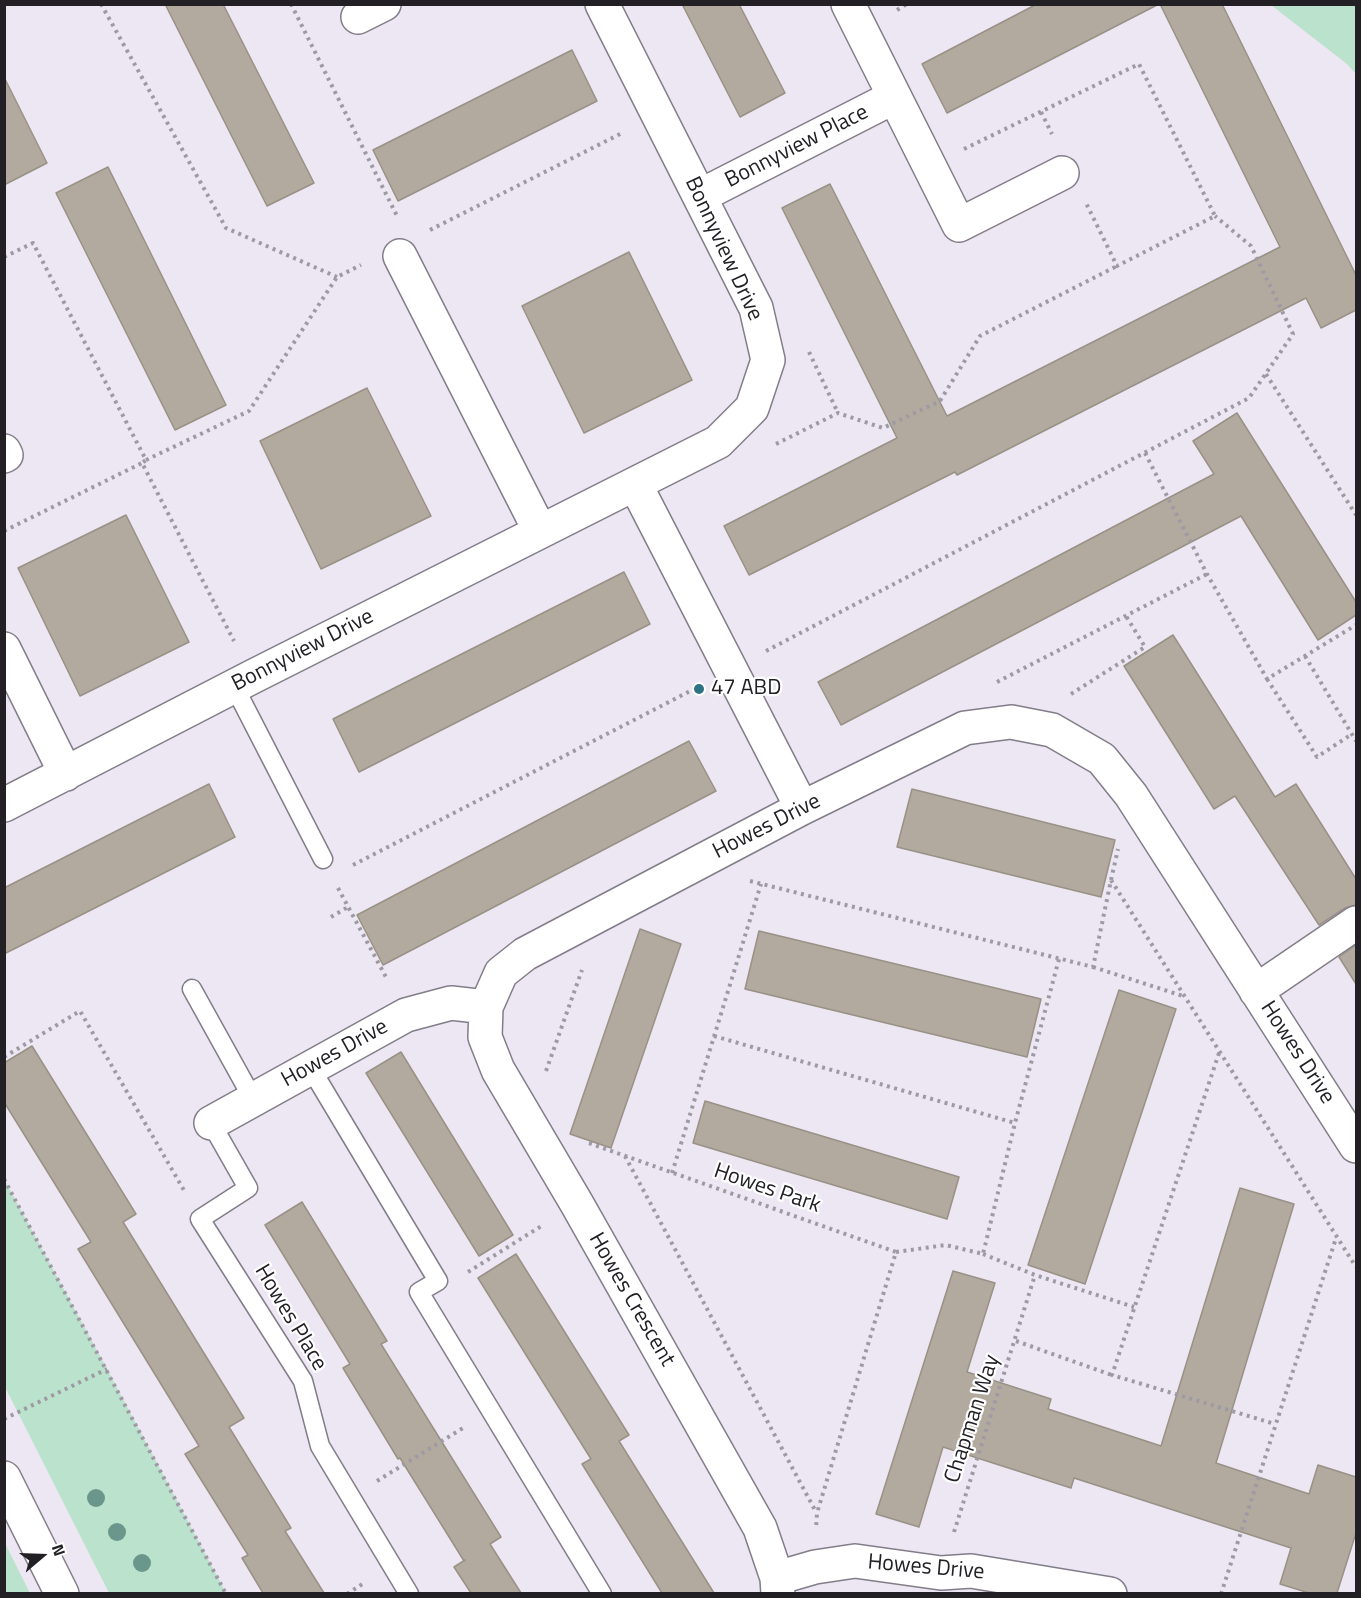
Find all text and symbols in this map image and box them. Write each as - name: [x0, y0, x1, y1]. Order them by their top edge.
- street label: Bonnyview Place: [721, 100, 873, 194]
- street label: Bonnyview Drive: [678, 173, 768, 325]
- street label: Bonnyview Drive: [228, 604, 378, 698]
- place label: 47 ABD: [711, 676, 781, 702]
- marker: 47 ABD: [692, 682, 706, 696]
- street label: Howes Drive: [709, 789, 825, 865]
- street label: Howes Drive: [1254, 997, 1340, 1109]
- street label: Howes Drive: [277, 1014, 393, 1094]
- street label: Howes Park: [710, 1158, 824, 1220]
- street label: Howes Crescent: [582, 1229, 680, 1371]
- street label: Howes Place: [248, 1260, 332, 1376]
- street label: Chapman Way: [940, 1352, 1006, 1486]
- north arrow: [12, 1526, 72, 1586]
- text: N: [46, 1541, 72, 1559]
- street label: Howes Drive: [866, 1550, 986, 1586]

